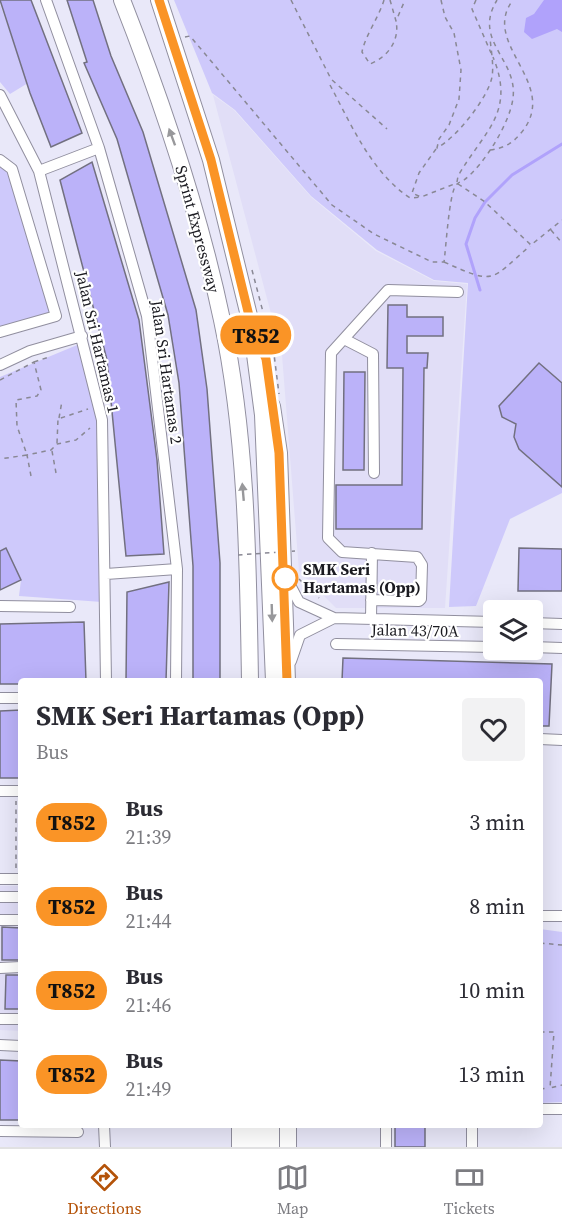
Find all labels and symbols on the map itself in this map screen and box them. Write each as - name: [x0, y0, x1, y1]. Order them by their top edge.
- one-way arrow: [167, 128, 177, 146]
- street label: Sprint Expressway: [170, 163, 226, 296]
- street label: Jalan Sri Hartamas 1: [71, 268, 125, 415]
- street label: Jalan Sri Hartamas 2: [146, 298, 188, 445]
- line badge: T852: [214, 316, 298, 354]
- one-way arrow: [238, 482, 248, 501]
- place label: SMK Seri Hartamas (Opp): [303, 558, 421, 598]
- marker: SMK Seri Hartamas (Opp): [272, 565, 298, 591]
- one-way arrow: [267, 603, 277, 622]
- street label: Jalan 43/70A: [370, 618, 459, 642]

